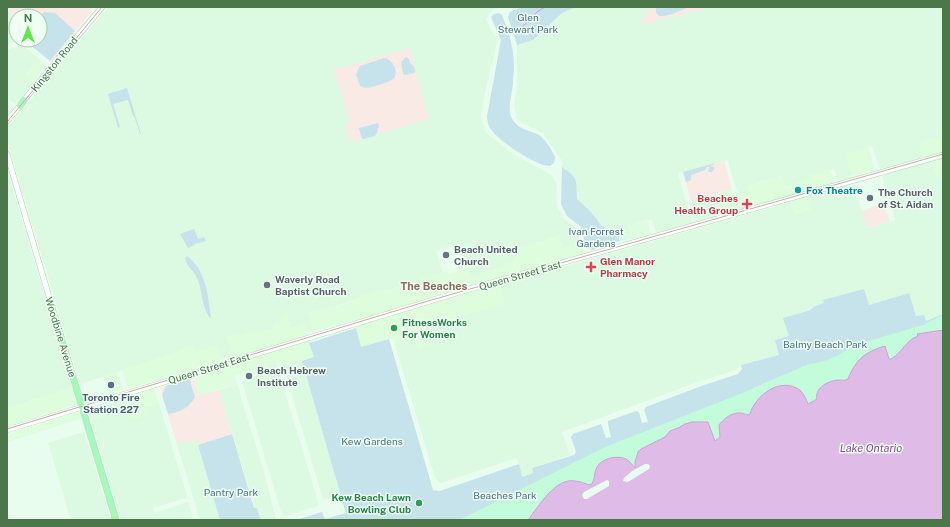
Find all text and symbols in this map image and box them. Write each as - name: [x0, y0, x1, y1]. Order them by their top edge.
- north arrow: [8, 8, 48, 48]
- park label: Glen Stewart Park: [498, 11, 559, 35]
- text: N: [24, 12, 32, 24]
- street label: Kingston Road: [28, 34, 80, 94]
- place label: Fox Theatre: [806, 184, 863, 196]
- marker: Fox Theatre: [793, 185, 803, 195]
- place label: The Church of St. Aidan: [878, 186, 933, 210]
- place label: Beaches Health Group: [674, 192, 738, 216]
- marker: The Church of St. Aidan: [865, 193, 875, 203]
- marker: Beaches Health Group: [741, 198, 753, 210]
- park label: Ivan Forrest Gardens: [568, 225, 624, 249]
- place label: Beach United Church: [454, 243, 518, 267]
- marker: Beach United Church: [441, 250, 451, 260]
- place label: Glen Manor Pharmacy: [600, 255, 655, 279]
- street label: Queen Street East: [478, 258, 563, 292]
- marker: Glen Manor Pharmacy: [585, 261, 597, 273]
- place label: Waverly Road Baptist Church: [275, 273, 347, 297]
- marker: Waverly Road Baptist Church: [262, 280, 272, 290]
- district label: The Beaches: [401, 280, 468, 292]
- street label: Woodbine Avenue: [43, 296, 79, 379]
- place label: FitnessWorks For Women: [402, 316, 467, 340]
- marker: FitnessWorks For Women: [389, 323, 399, 333]
- park label: Balmy Beach Park: [783, 338, 867, 350]
- street label: Queen Street East: [167, 350, 251, 386]
- place label: Beach Hebrew Institute: [257, 364, 326, 388]
- marker: Beach Hebrew Institute: [244, 371, 254, 381]
- marker: Toronto Fire Station 227: [106, 380, 116, 390]
- place label: Toronto Fire Station 227: [82, 391, 140, 415]
- park label: Kew Gardens: [341, 435, 403, 447]
- water label: Lake Ontario: [840, 442, 902, 454]
- park label: Pantry Park: [204, 486, 259, 498]
- park label: Beaches Park: [473, 489, 537, 501]
- place label: Kew Beach Lawn Bowling Club: [332, 491, 411, 515]
- marker: Kew Beach Lawn Bowling Club: [414, 498, 424, 508]

